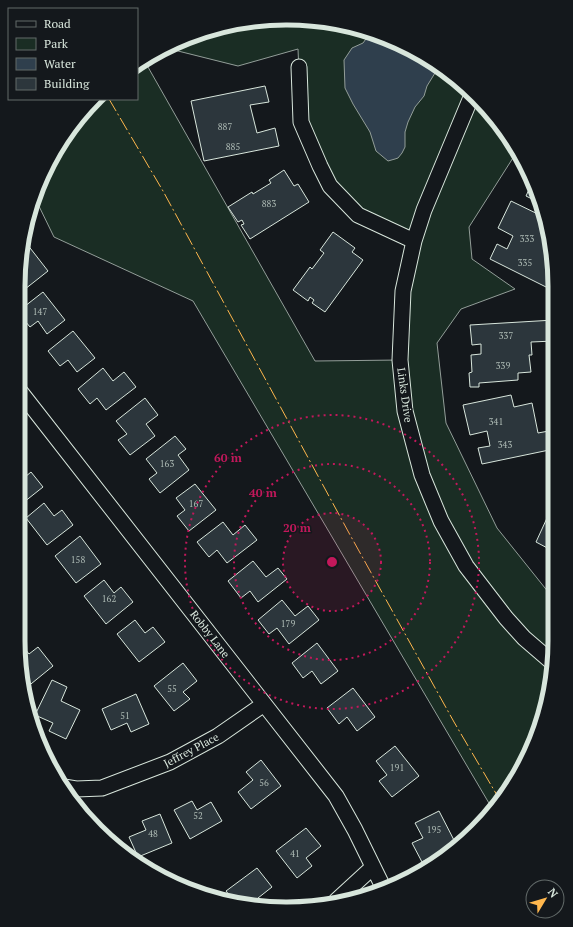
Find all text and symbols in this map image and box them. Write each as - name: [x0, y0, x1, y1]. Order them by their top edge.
- legend: [8, 8, 138, 100]
- text: Road: [44, 16, 71, 31]
- text: Park: [44, 36, 69, 51]
- text: Water: [44, 56, 76, 71]
- text: Building: [44, 76, 90, 91]
- house number: 887: [218, 121, 232, 133]
- house number: 885: [226, 141, 240, 153]
- house number: 883: [262, 198, 276, 210]
- house number: 333: [520, 233, 534, 245]
- house number: 335: [518, 257, 532, 269]
- house number: 147: [33, 306, 47, 318]
- house number: 337: [499, 330, 513, 342]
- house number: 339: [496, 360, 510, 372]
- street label: Links Drive: [394, 367, 416, 424]
- house number: 341: [489, 416, 503, 428]
- house number: 343: [498, 439, 512, 451]
- text: 60 m: [214, 450, 242, 465]
- house number: 163: [160, 458, 174, 470]
- text: 40 m: [249, 485, 277, 500]
- house number: 167: [189, 498, 203, 510]
- text: 20 m: [283, 520, 311, 535]
- house number: 158: [71, 554, 85, 566]
- centre of rings: [325, 555, 339, 569]
- house number: 162: [102, 593, 116, 605]
- street label: Robby Lane: [187, 607, 233, 661]
- house number: 179: [281, 618, 295, 630]
- house number: 55: [167, 683, 177, 695]
- house number: 51: [120, 710, 130, 722]
- street label: Jeffrey Place: [161, 729, 221, 770]
- house number: 191: [390, 762, 404, 774]
- house number: 56: [259, 777, 269, 789]
- house number: 52: [193, 810, 203, 822]
- house number: 195: [427, 824, 441, 836]
- house number: 48: [148, 828, 158, 840]
- house number: 41: [290, 848, 300, 860]
- north arrow: [525, 879, 565, 919]
- text: N: [545, 885, 561, 901]

